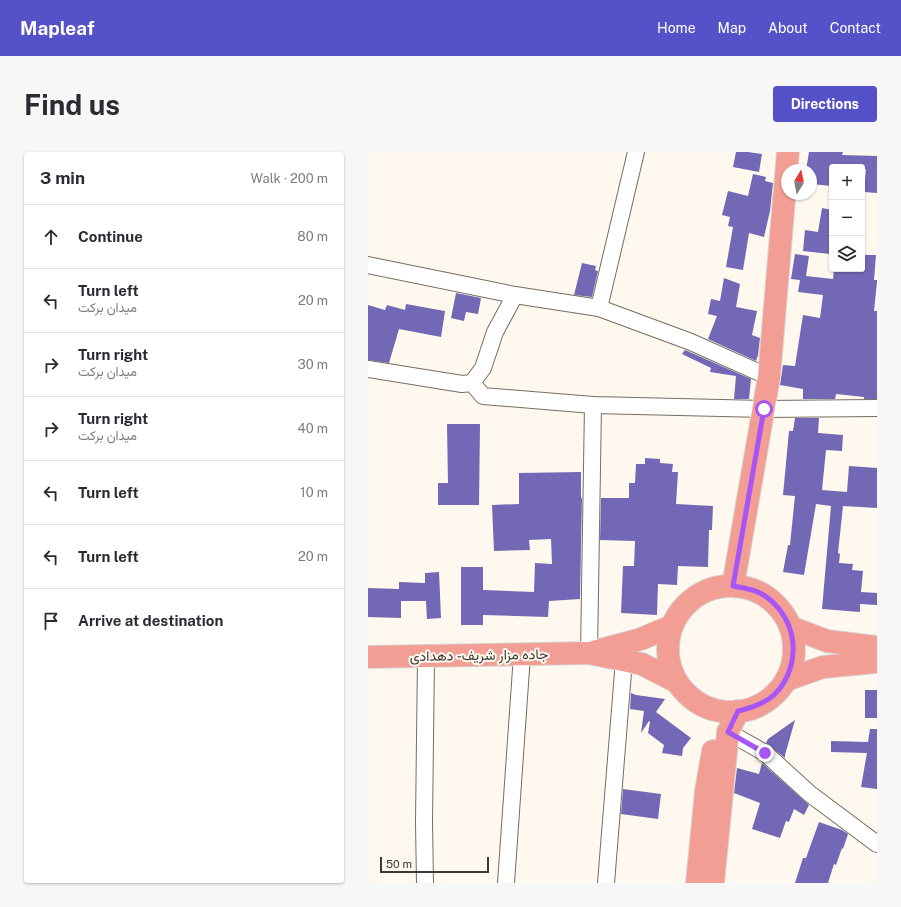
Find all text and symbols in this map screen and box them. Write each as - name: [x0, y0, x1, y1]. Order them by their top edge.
- text: Mapleaf: [20, 17, 94, 39]
- text: Home: [657, 20, 696, 36]
- text: Map: [718, 20, 746, 36]
- text: About: [768, 20, 808, 36]
- text: Contact: [830, 20, 881, 36]
- button: Directions: [773, 86, 877, 122]
- text: Find us: [24, 88, 120, 121]
- north arrow: [781, 164, 817, 200]
- map controls: [829, 164, 865, 272]
- button: +: [829, 164, 865, 200]
- text: 3 min: [40, 168, 85, 188]
- text: Walk · 200 m: [251, 171, 328, 186]
- button: −: [829, 200, 865, 236]
- icon: ahead: [40, 226, 62, 248]
- text: Continue: [78, 228, 143, 245]
- text: 80 m: [297, 229, 328, 244]
- button: layers: [829, 236, 865, 272]
- text: Turn left: [78, 282, 139, 299]
- icon: left: [40, 290, 62, 312]
- text: 20 m: [298, 293, 328, 308]
- text: میدان برکت: [78, 300, 137, 315]
- text: Turn right: [78, 346, 148, 363]
- icon: right: [40, 354, 62, 376]
- text: 30 m: [298, 357, 328, 372]
- text: میدان برکت: [78, 364, 137, 379]
- route start: [755, 400, 773, 418]
- text: Turn right: [78, 410, 148, 427]
- icon: right: [40, 418, 62, 440]
- text: 40 m: [297, 421, 328, 436]
- text: میدان برکت: [78, 428, 137, 443]
- icon: left: [40, 482, 62, 504]
- text: Turn left: [78, 484, 139, 501]
- text: 10 m: [300, 485, 328, 500]
- icon: left: [40, 546, 62, 568]
- text: Turn left: [78, 548, 139, 565]
- text: 20 m: [298, 549, 328, 564]
- icon: arrive: [40, 610, 62, 632]
- text: Arrive at destination: [78, 612, 223, 629]
- street label: جاده مزار شریف - دهدادی: [409, 646, 549, 665]
- route end: [756, 744, 774, 762]
- scale bar: [380, 855, 489, 874]
- text: 50 m: [386, 858, 412, 870]

